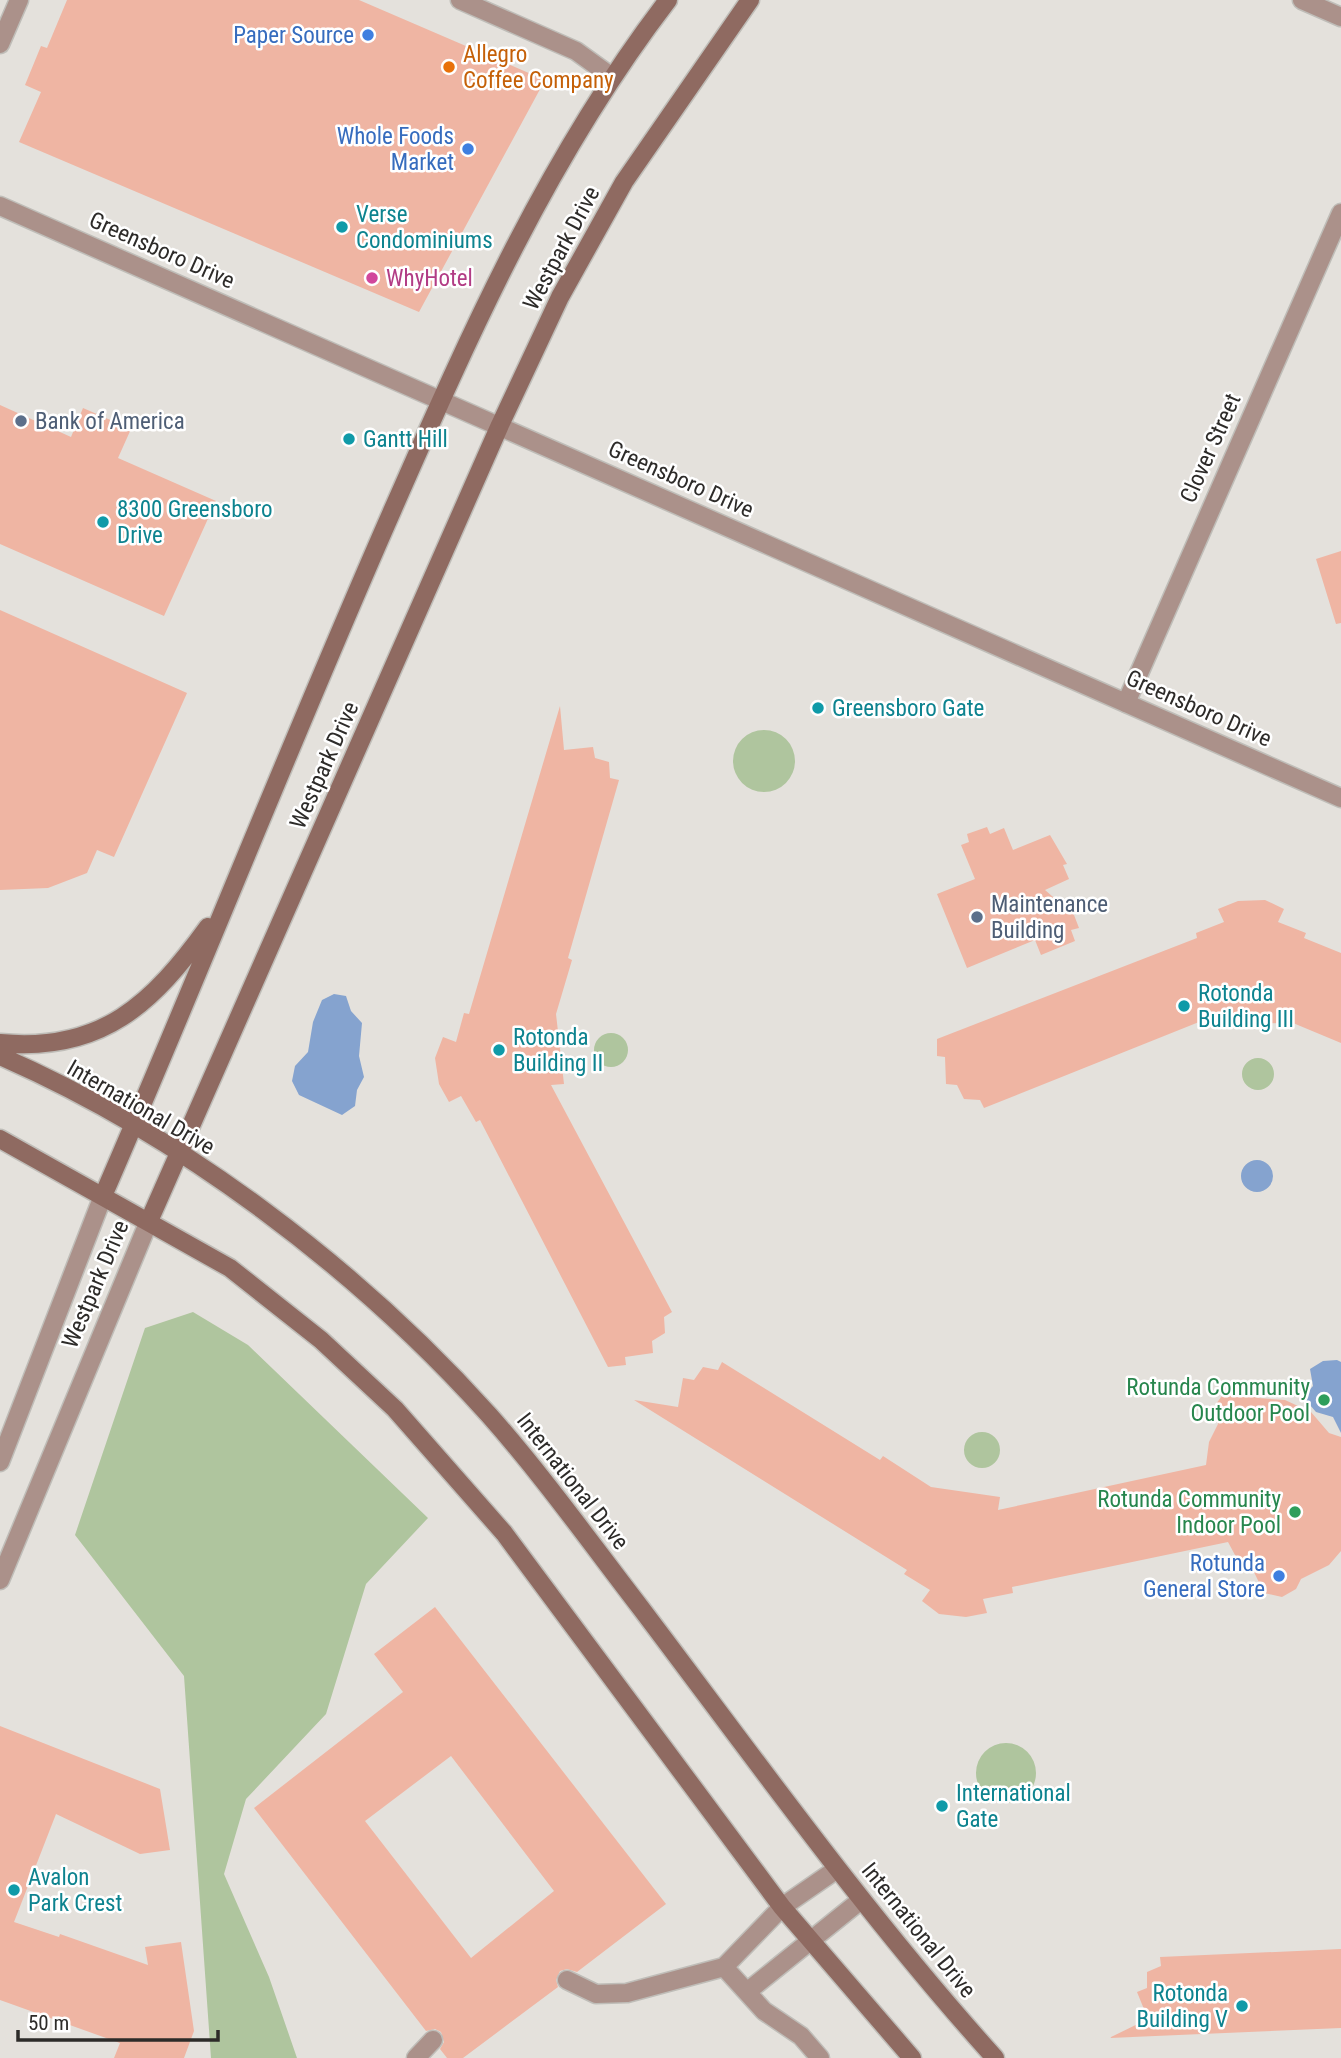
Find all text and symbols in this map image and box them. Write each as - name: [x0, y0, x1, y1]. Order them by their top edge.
- place label: Paper Source: [233, 22, 354, 49]
- marker: Paper Source: [360, 27, 376, 43]
- place label: Allegro Coffee Company: [463, 41, 614, 94]
- marker: Allegro Coffee Company: [441, 59, 457, 75]
- place label: Whole Foods Market: [337, 123, 454, 176]
- marker: Whole Foods Market: [460, 141, 476, 157]
- street label: Westpark Drive: [518, 182, 605, 315]
- place label: Verse Condominiums: [356, 201, 493, 254]
- street label: Greensboro Drive: [85, 206, 239, 295]
- marker: Verse Condominiums: [334, 219, 350, 235]
- place label: WhyHotel: [386, 265, 473, 292]
- marker: WhyHotel: [364, 270, 380, 286]
- street label: Clover Street: [1174, 390, 1246, 507]
- place label: Bank of America: [35, 408, 185, 435]
- marker: Bank of America: [13, 413, 29, 429]
- place label: Gantt Hill: [363, 426, 448, 453]
- marker: Gantt Hill: [341, 431, 357, 447]
- street label: Greensboro Drive: [604, 435, 758, 524]
- place label: 8300 Greensboro Drive: [117, 496, 273, 549]
- marker: 8300 Greensboro Drive: [95, 514, 111, 530]
- street label: Greensboro Drive: [1122, 664, 1276, 753]
- place label: Greensboro Gate: [832, 695, 984, 722]
- street label: Westpark Drive: [284, 698, 364, 833]
- marker: Greensboro Gate: [810, 700, 826, 716]
- place label: Maintenance Building: [991, 891, 1108, 944]
- marker: Maintenance Building: [969, 909, 985, 925]
- place label: Rotonda Building III: [1198, 980, 1294, 1033]
- marker: Rotonda Building III: [1176, 998, 1192, 1014]
- place label: Rotonda Building II: [513, 1024, 603, 1077]
- marker: Rotonda Building II: [491, 1042, 507, 1058]
- street label: International Drive: [62, 1054, 219, 1161]
- street label: Westpark Drive: [56, 1216, 134, 1352]
- place label: Rotunda Community Outdoor Pool: [1126, 1374, 1310, 1427]
- marker: Rotunda Community Outdoor Pool: [1316, 1392, 1332, 1408]
- street label: International Drive: [511, 1408, 634, 1555]
- place label: Rotunda Community Indoor Pool: [1097, 1486, 1281, 1539]
- marker: Rotunda Community Indoor Pool: [1287, 1504, 1303, 1520]
- place label: Rotunda General Store: [1143, 1550, 1265, 1603]
- marker: Rotunda General Store: [1271, 1568, 1287, 1584]
- place label: International Gate: [956, 1780, 1071, 1833]
- marker: International Gate: [934, 1798, 950, 1814]
- street label: International Drive: [856, 1857, 981, 2003]
- place label: Avalon Park Crest: [28, 1864, 122, 1917]
- marker: Avalon Park Crest: [6, 1882, 22, 1898]
- place label: Rotonda Building V: [1136, 1980, 1228, 2033]
- scale bar: [18, 1998, 217, 2042]
- marker: Rotonda Building V: [1234, 1998, 1250, 2014]
- text: 50 m: [28, 2011, 69, 2035]

